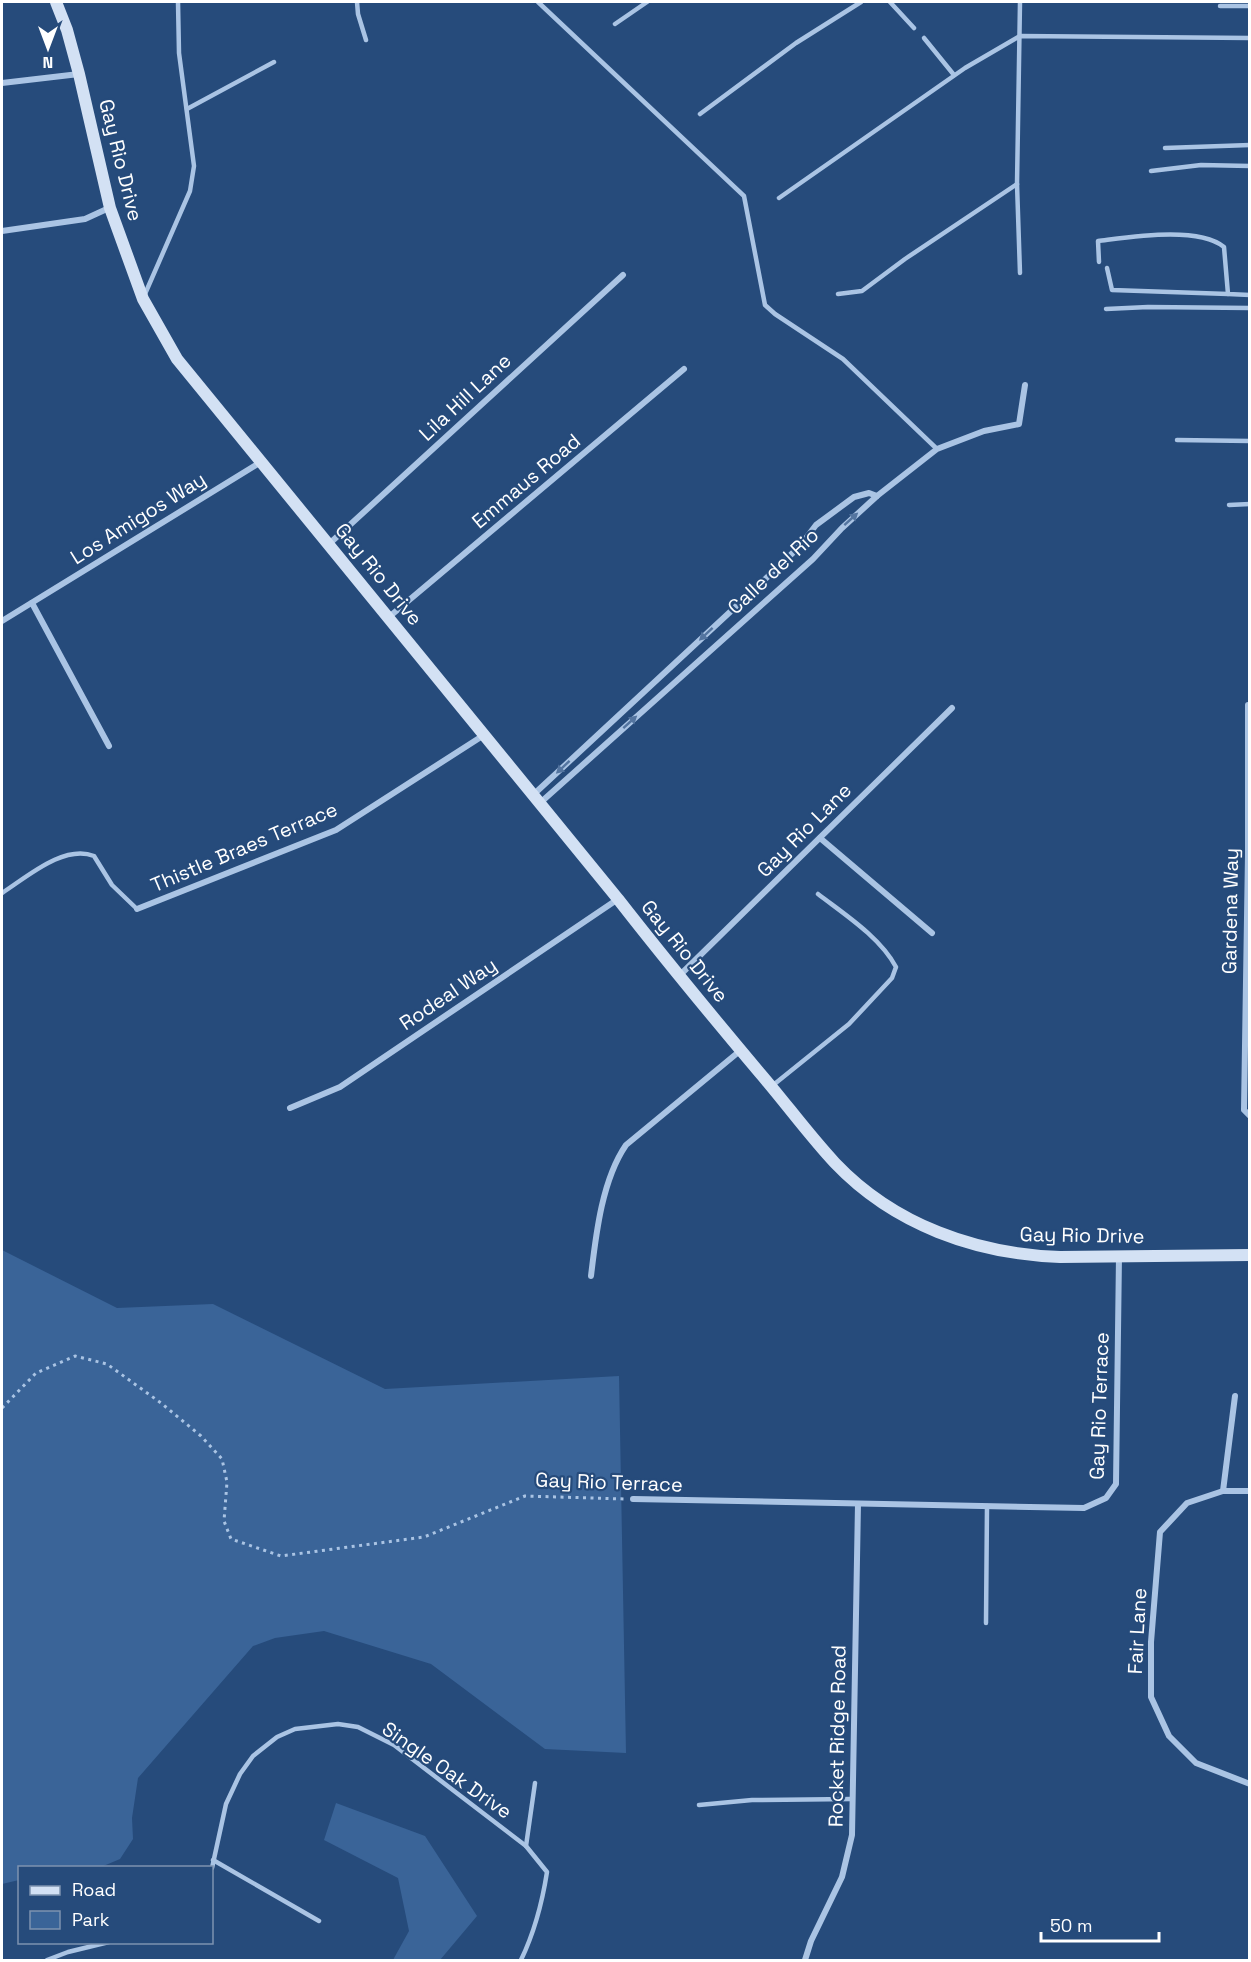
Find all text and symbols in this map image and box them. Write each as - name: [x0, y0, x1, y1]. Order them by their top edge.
- north arrow: [18, 18, 78, 78]
- text: N: [43, 52, 53, 73]
- street label: Gay Rio Drive: [93, 96, 149, 224]
- street label: Lila Hill Lane: [413, 348, 517, 446]
- street label: Emmaus Road: [466, 428, 586, 534]
- street label: Los Amigos Way: [65, 466, 211, 570]
- one-way arrow: [843, 513, 858, 526]
- street label: Gay Rio Drive: [330, 517, 428, 631]
- street label: Calle del Rio: [722, 522, 824, 620]
- one-way arrow: [699, 627, 714, 640]
- one-way arrow: [622, 716, 637, 729]
- one-way arrow: [556, 760, 571, 773]
- street label: Gay Rio Lane: [751, 777, 857, 883]
- street label: Thistle Braes Terrace: [147, 796, 341, 898]
- street label: Gardena Way: [1216, 848, 1244, 974]
- street label: Gay Rio Drive: [636, 894, 734, 1008]
- street label: Rodeal Way: [394, 952, 502, 1036]
- street label: Gay Rio Drive: [1019, 1221, 1145, 1249]
- street label: Gay Rio Terrace: [1083, 1332, 1115, 1480]
- street label: Gay Rio Terrace: [535, 1466, 683, 1498]
- street label: Fair Lane: [1122, 1587, 1152, 1675]
- street label: Rocket Ridge Road: [822, 1645, 852, 1827]
- street label: Single Oak Drive: [377, 1716, 517, 1824]
- legend: [18, 1866, 213, 1944]
- text: Road: [72, 1878, 116, 1901]
- scale bar: [1041, 1905, 1160, 1943]
- text: Park: [72, 1908, 110, 1931]
- text: 50 m: [1050, 1914, 1092, 1937]

